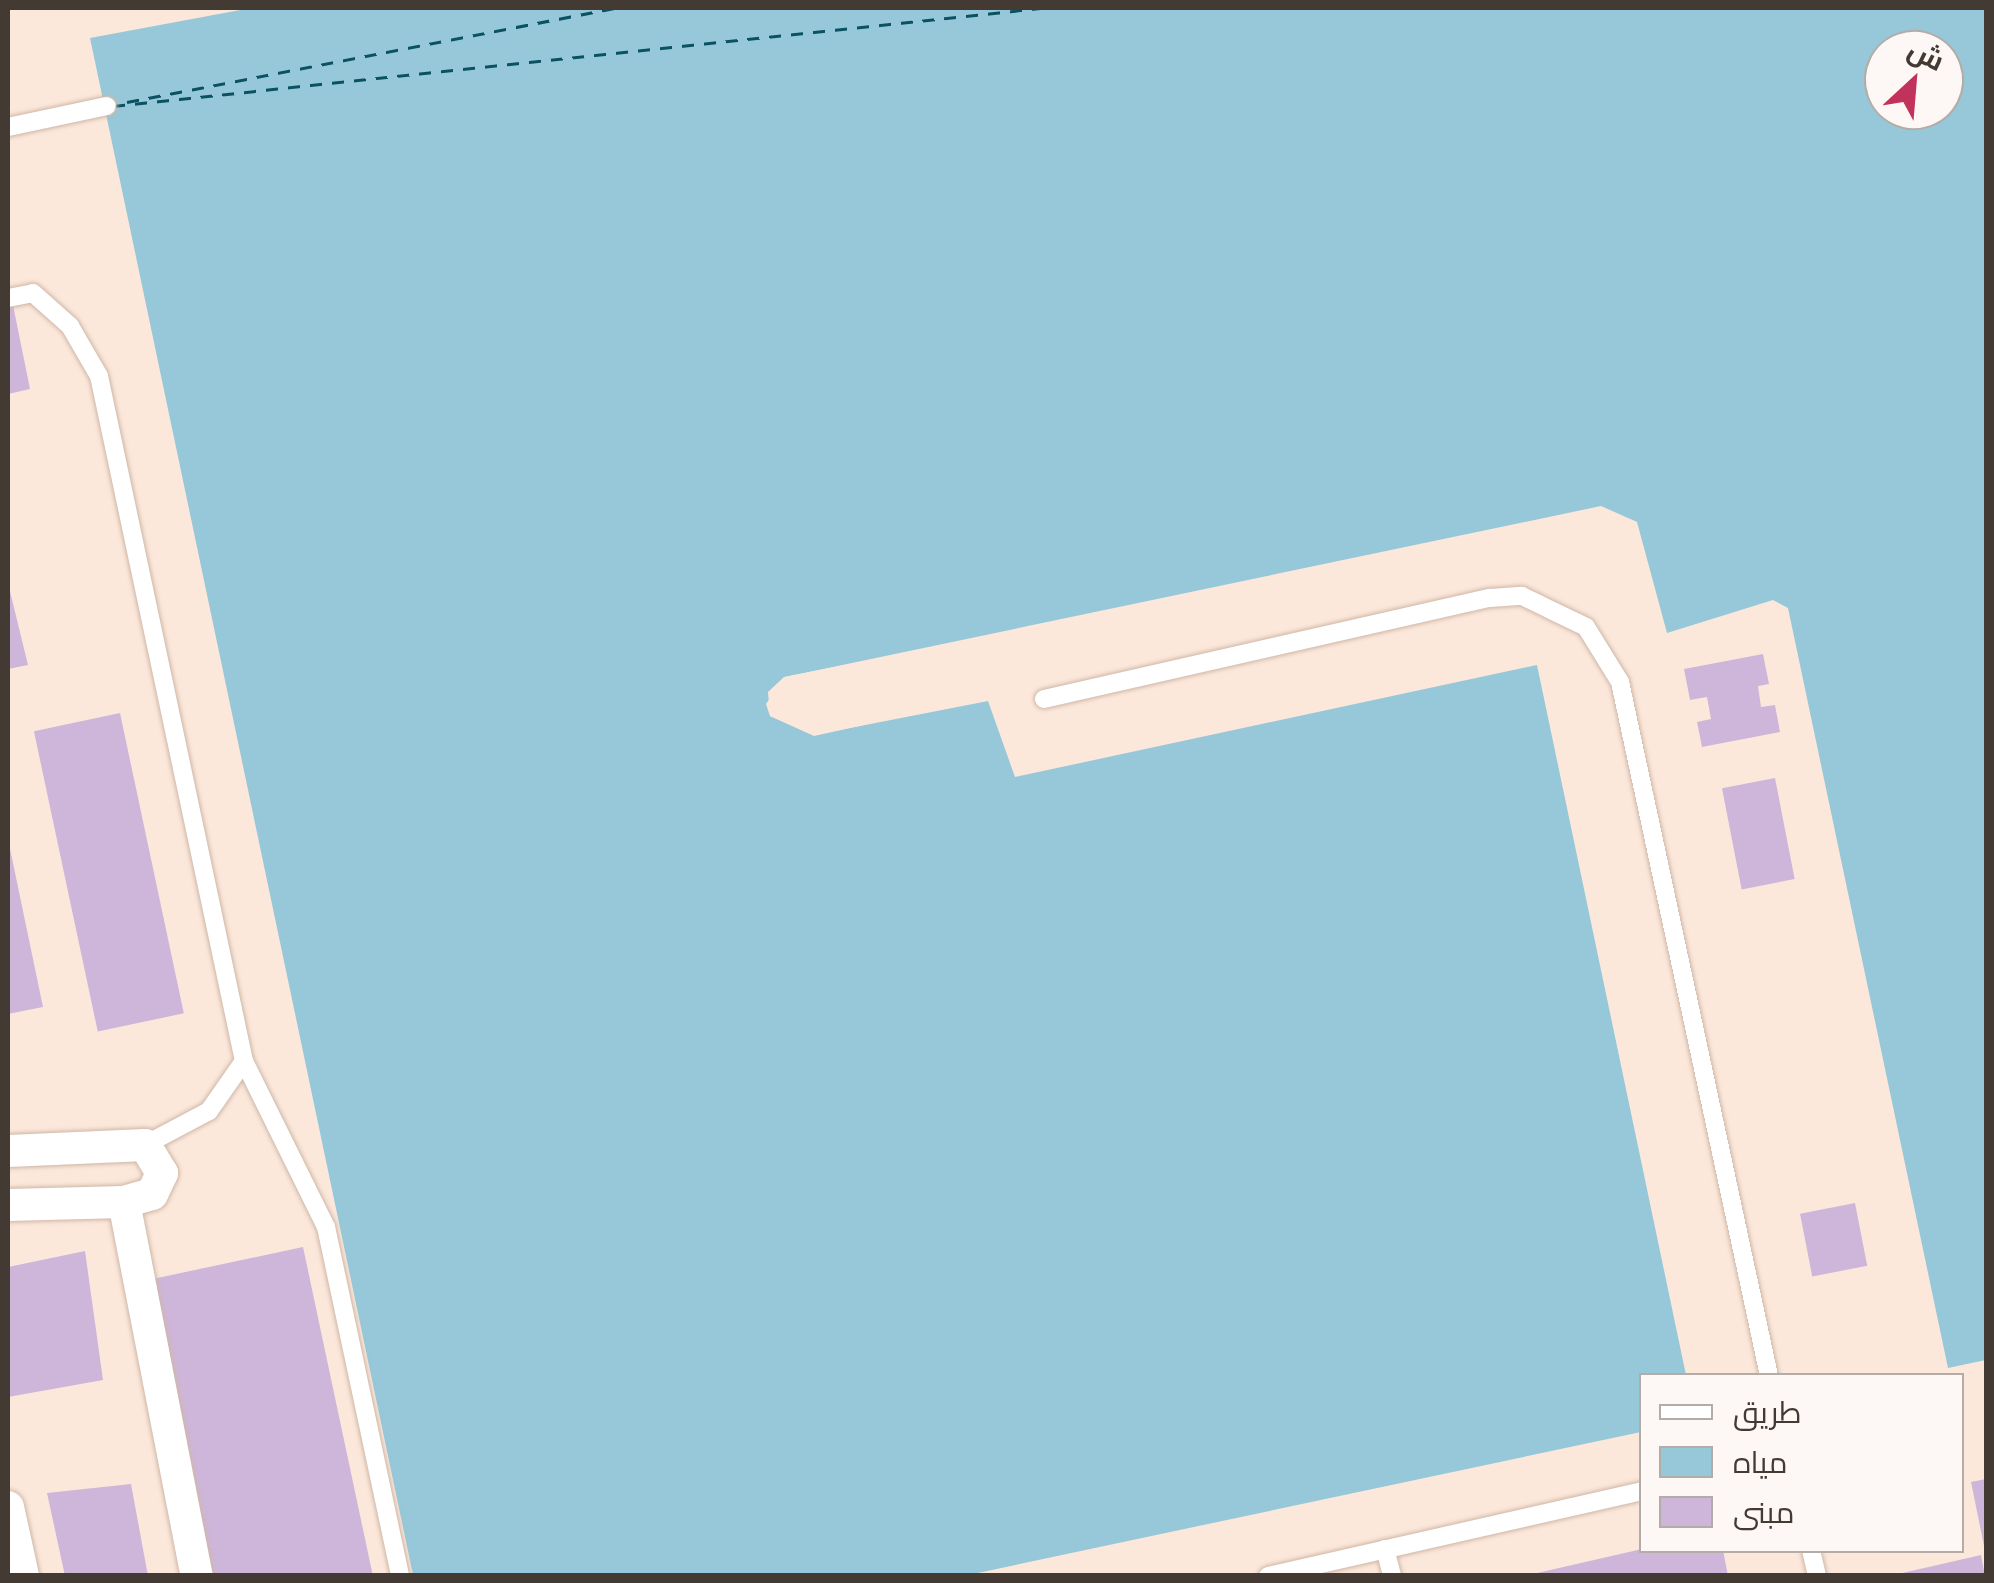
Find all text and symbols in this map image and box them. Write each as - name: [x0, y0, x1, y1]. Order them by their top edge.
- north arrow: [1864, 30, 1964, 130]
- text: ش: [1902, 31, 1950, 79]
- legend: [1639, 1373, 1964, 1553]
- text: طريق: [1733, 1393, 1802, 1432]
- text: مياه: [1733, 1443, 1787, 1482]
- text: مبنى: [1733, 1493, 1794, 1532]

